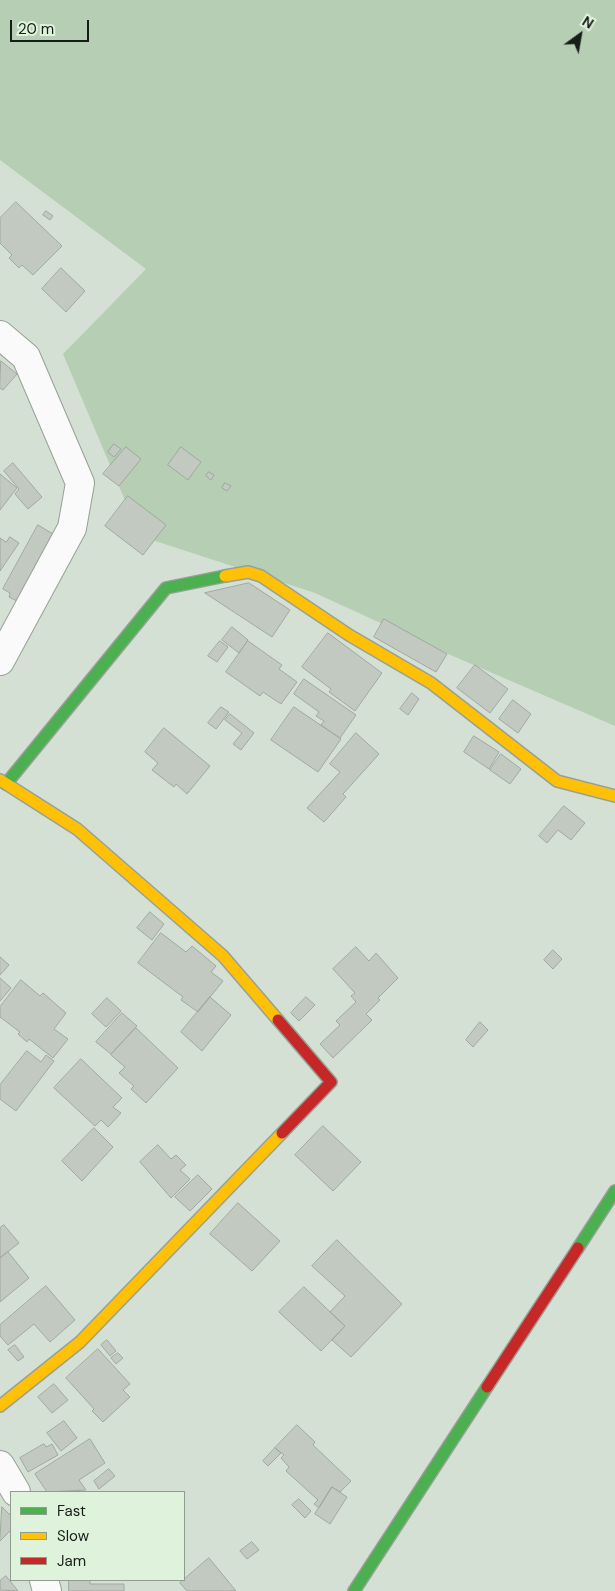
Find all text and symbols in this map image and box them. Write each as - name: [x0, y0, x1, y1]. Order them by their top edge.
- scale bar: [12, 10, 91, 42]
- north arrow: [555, 10, 605, 60]
- text: N: [579, 12, 597, 33]
- text: 20 m: [18, 19, 54, 39]
- legend: [10, 1491, 185, 1581]
- text: Fast: [57, 1501, 86, 1521]
- text: Slow: [57, 1526, 89, 1546]
- text: Jam: [57, 1551, 86, 1571]

